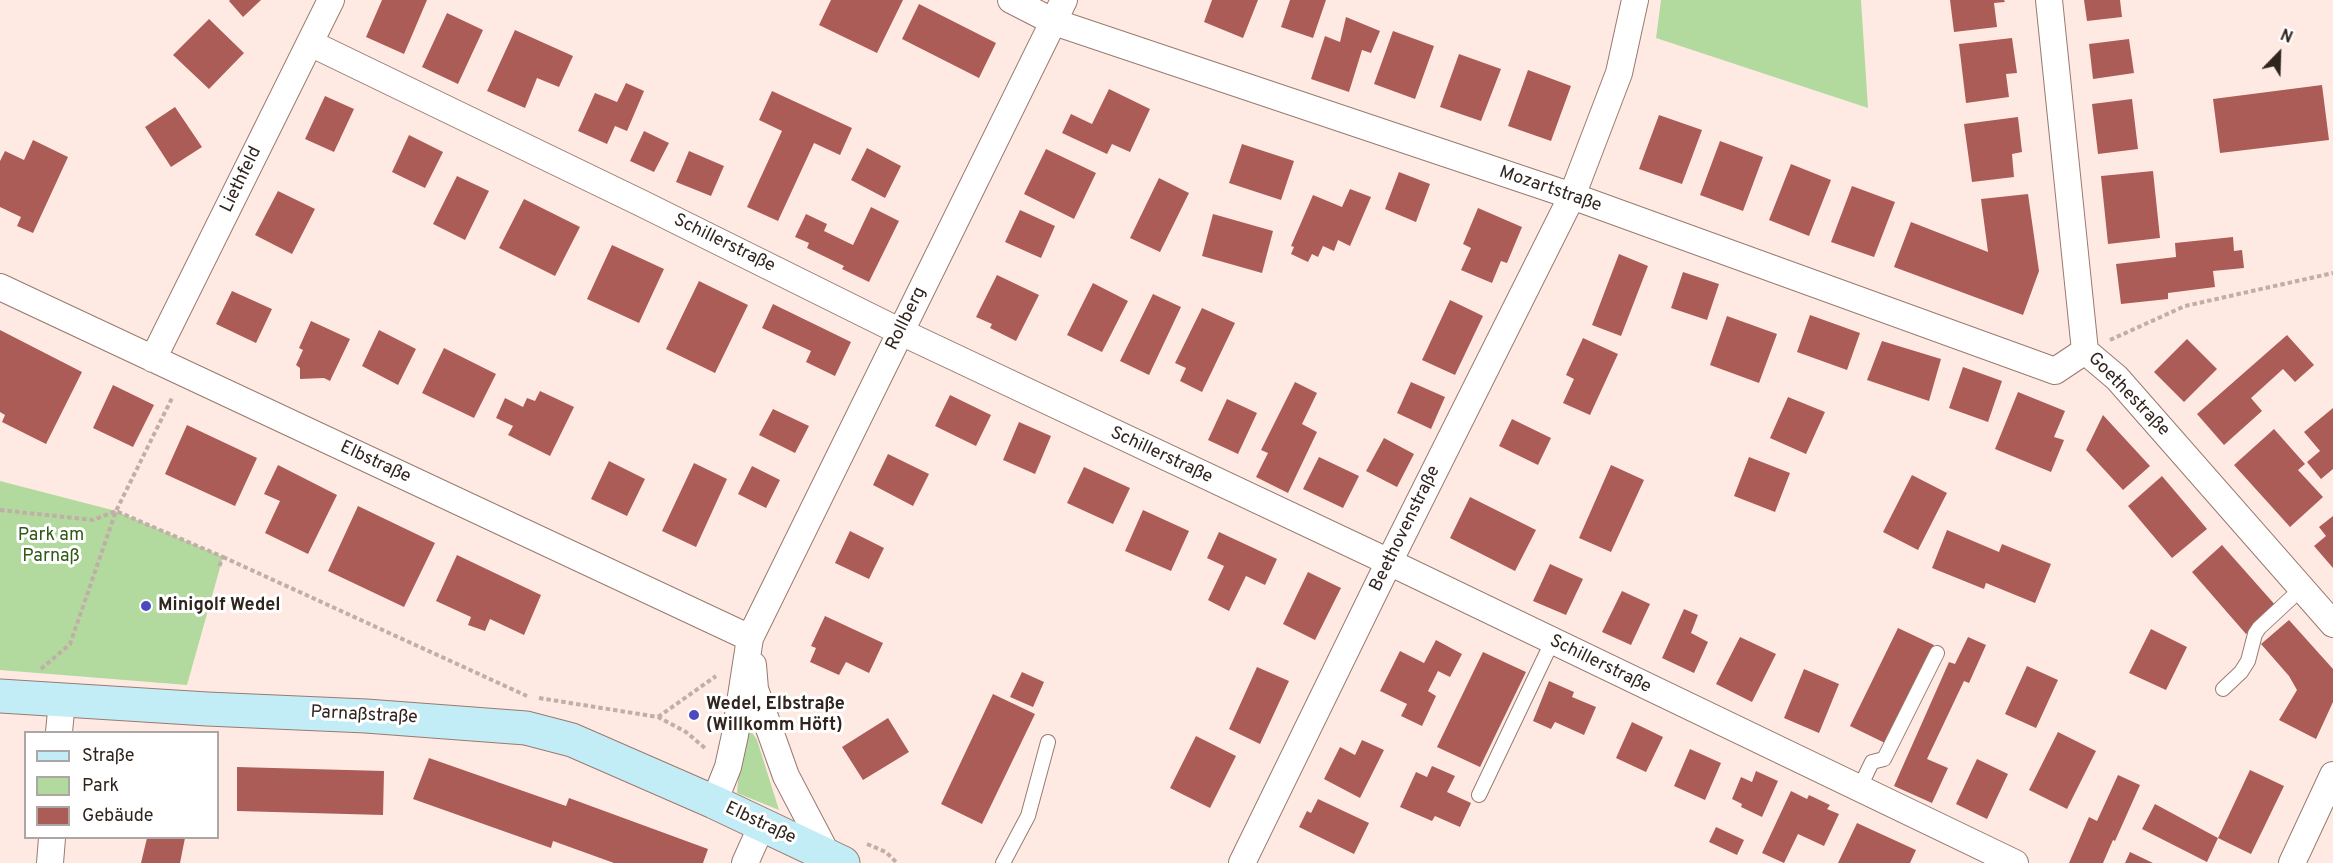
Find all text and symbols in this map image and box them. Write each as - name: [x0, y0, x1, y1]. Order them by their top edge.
- north arrow: [2249, 24, 2309, 84]
- text: N: [2277, 26, 2295, 49]
- street label: Liethfeld: [217, 143, 267, 217]
- street label: Mozartstraße: [1496, 162, 1604, 218]
- street label: Schillerstraße: [670, 210, 778, 278]
- street label: Rollberg: [882, 284, 932, 354]
- street label: Goethestraße: [2082, 348, 2174, 442]
- street label: Schillerstraße: [1106, 423, 1216, 489]
- street label: Elbstraße: [336, 437, 414, 489]
- street label: Beethovenstraße: [1366, 462, 1446, 596]
- park label: Park am Parnaß: [18, 525, 84, 568]
- place label: Minigolf Wedel: [158, 595, 281, 617]
- marker: Minigolf Wedel: [139, 599, 153, 613]
- street label: Schillerstraße: [1546, 631, 1654, 699]
- place label: Wedel, Elbstraße (Willkomm Höft): [706, 694, 845, 736]
- street label: Parnaßstraße: [310, 702, 418, 730]
- marker: Wedel, Elbstraße (Willkomm Höft): [687, 708, 701, 722]
- legend: [24, 731, 219, 839]
- text: Straße: [82, 745, 134, 768]
- text: Park: [82, 775, 119, 798]
- street label: Elbstraße: [721, 798, 799, 850]
- text: Gebäude: [82, 805, 154, 828]

